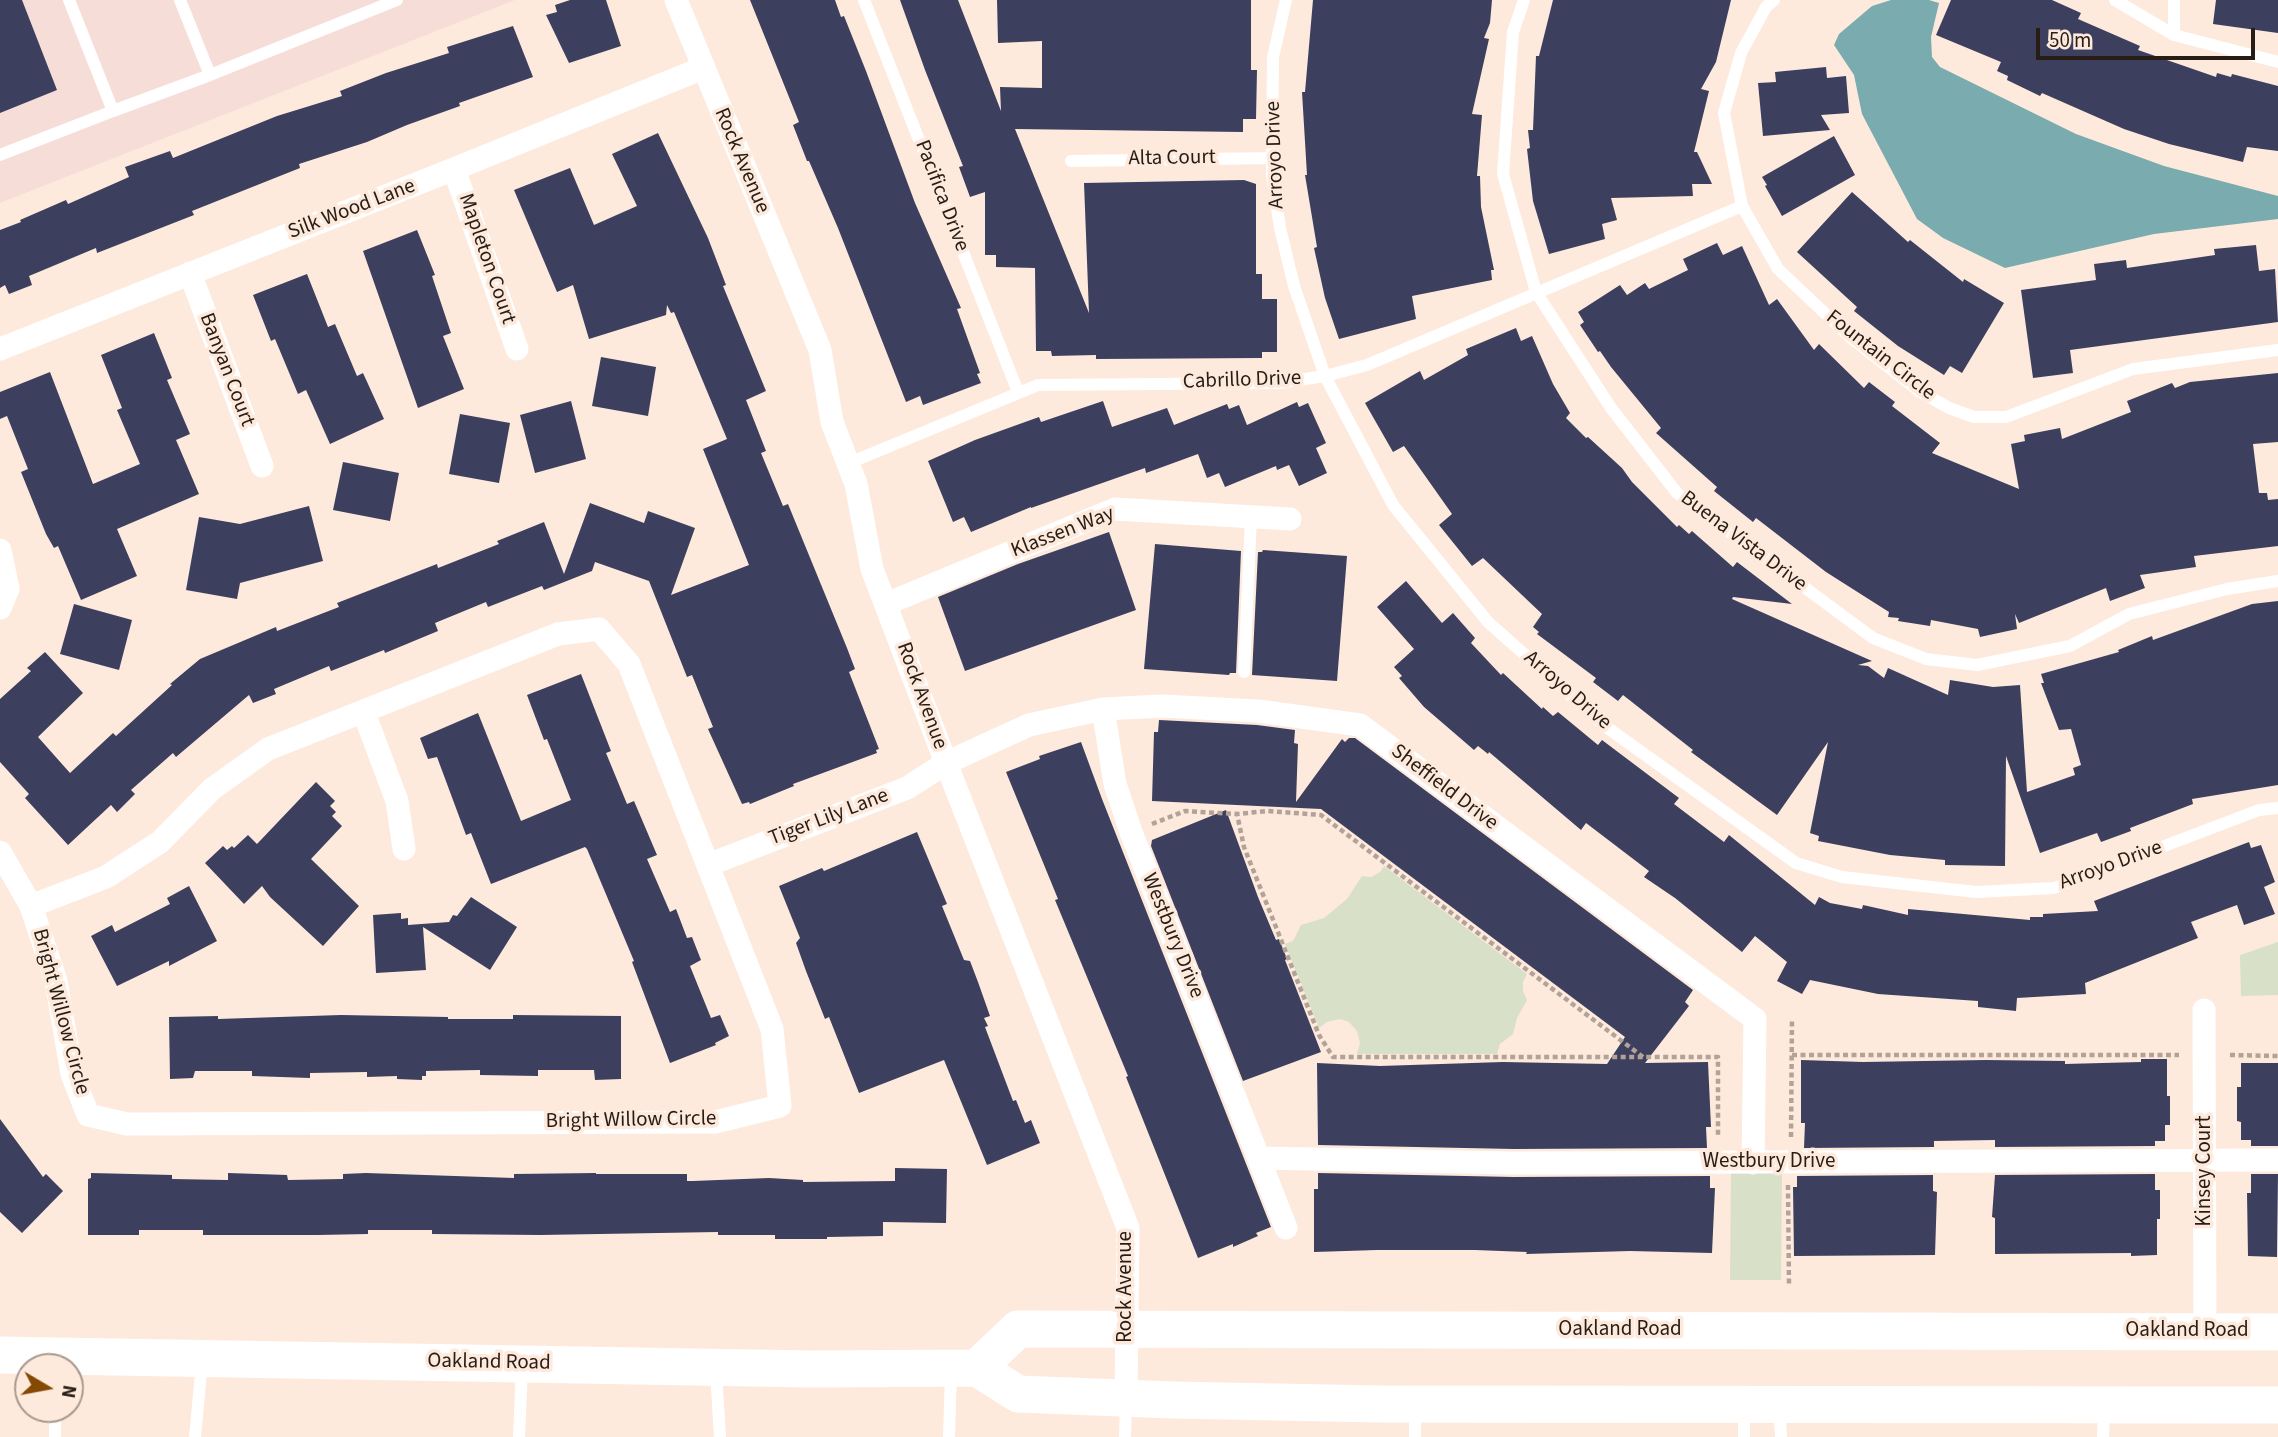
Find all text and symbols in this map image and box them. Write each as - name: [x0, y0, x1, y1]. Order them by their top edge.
- scale bar: [2040, 14, 2259, 58]
- text: 50 m: [2049, 25, 2091, 55]
- street label: Arroyo Drive: [1262, 101, 1290, 209]
- street label: Rock Avenue: [708, 105, 774, 217]
- street label: Pacifica Drive: [908, 137, 974, 255]
- street label: Alta Court: [1128, 146, 1216, 172]
- street label: Silk Wood Lane: [285, 174, 419, 246]
- street label: Mapleton Court: [452, 191, 520, 327]
- street label: Fountain Circle: [1820, 305, 1940, 407]
- street label: Banyan Court: [193, 310, 259, 430]
- street label: Cabrillo Drive: [1182, 366, 1302, 396]
- street label: Buena Vista Drive: [1675, 486, 1811, 598]
- street label: Klassen Way: [1008, 502, 1118, 564]
- street label: Rock Avenue: [890, 639, 952, 753]
- street label: Arroyo Drive: [1518, 646, 1616, 736]
- street label: Sheffield Drive: [1386, 740, 1502, 836]
- street label: Tiger Lily Lane: [766, 784, 892, 852]
- street label: Arroyo Drive: [2056, 836, 2166, 896]
- street label: Westbury Drive: [1135, 870, 1209, 1002]
- street label: Bright Willow Circle: [26, 926, 94, 1098]
- street label: Bright Willow Circle: [545, 1107, 717, 1135]
- street label: Kinsey Court: [2192, 1115, 2218, 1227]
- street label: Westbury Drive: [1703, 1149, 1835, 1175]
- street label: Rock Avenue: [1113, 1231, 1139, 1343]
- street label: Oakland Road: [1558, 1317, 1682, 1343]
- street label: Oakland Road: [2125, 1318, 2249, 1344]
- street label: Oakland Road: [427, 1349, 551, 1377]
- north arrow: [14, 1353, 84, 1423]
- text: N: [54, 1383, 83, 1400]

